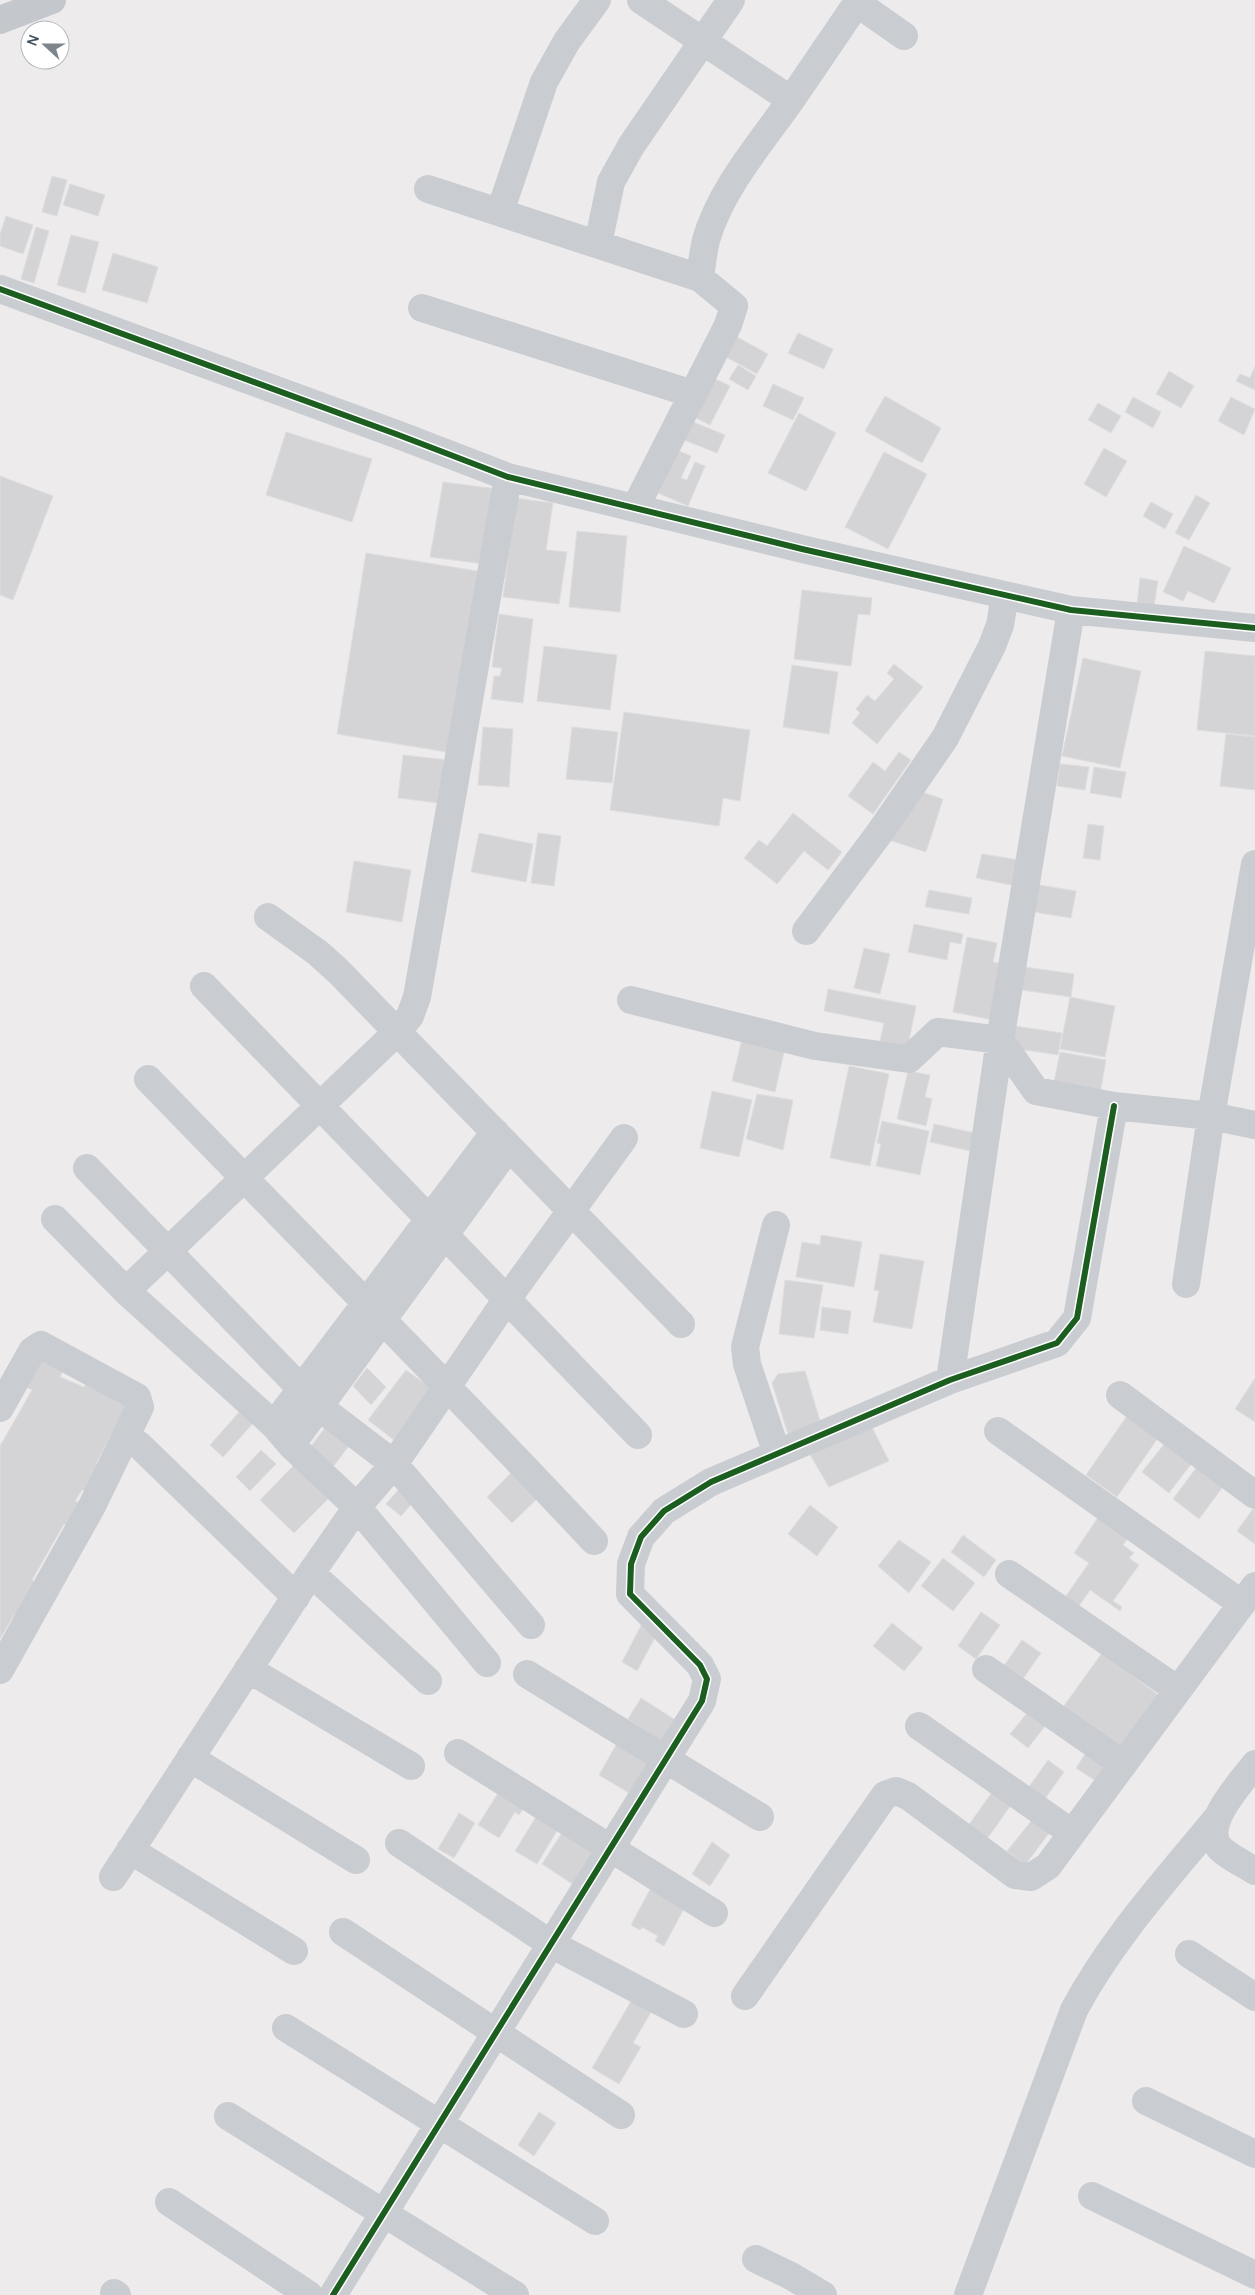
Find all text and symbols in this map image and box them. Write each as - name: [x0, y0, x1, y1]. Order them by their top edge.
- north arrow: [20, 20, 70, 70]
- text: N: [22, 32, 43, 48]

